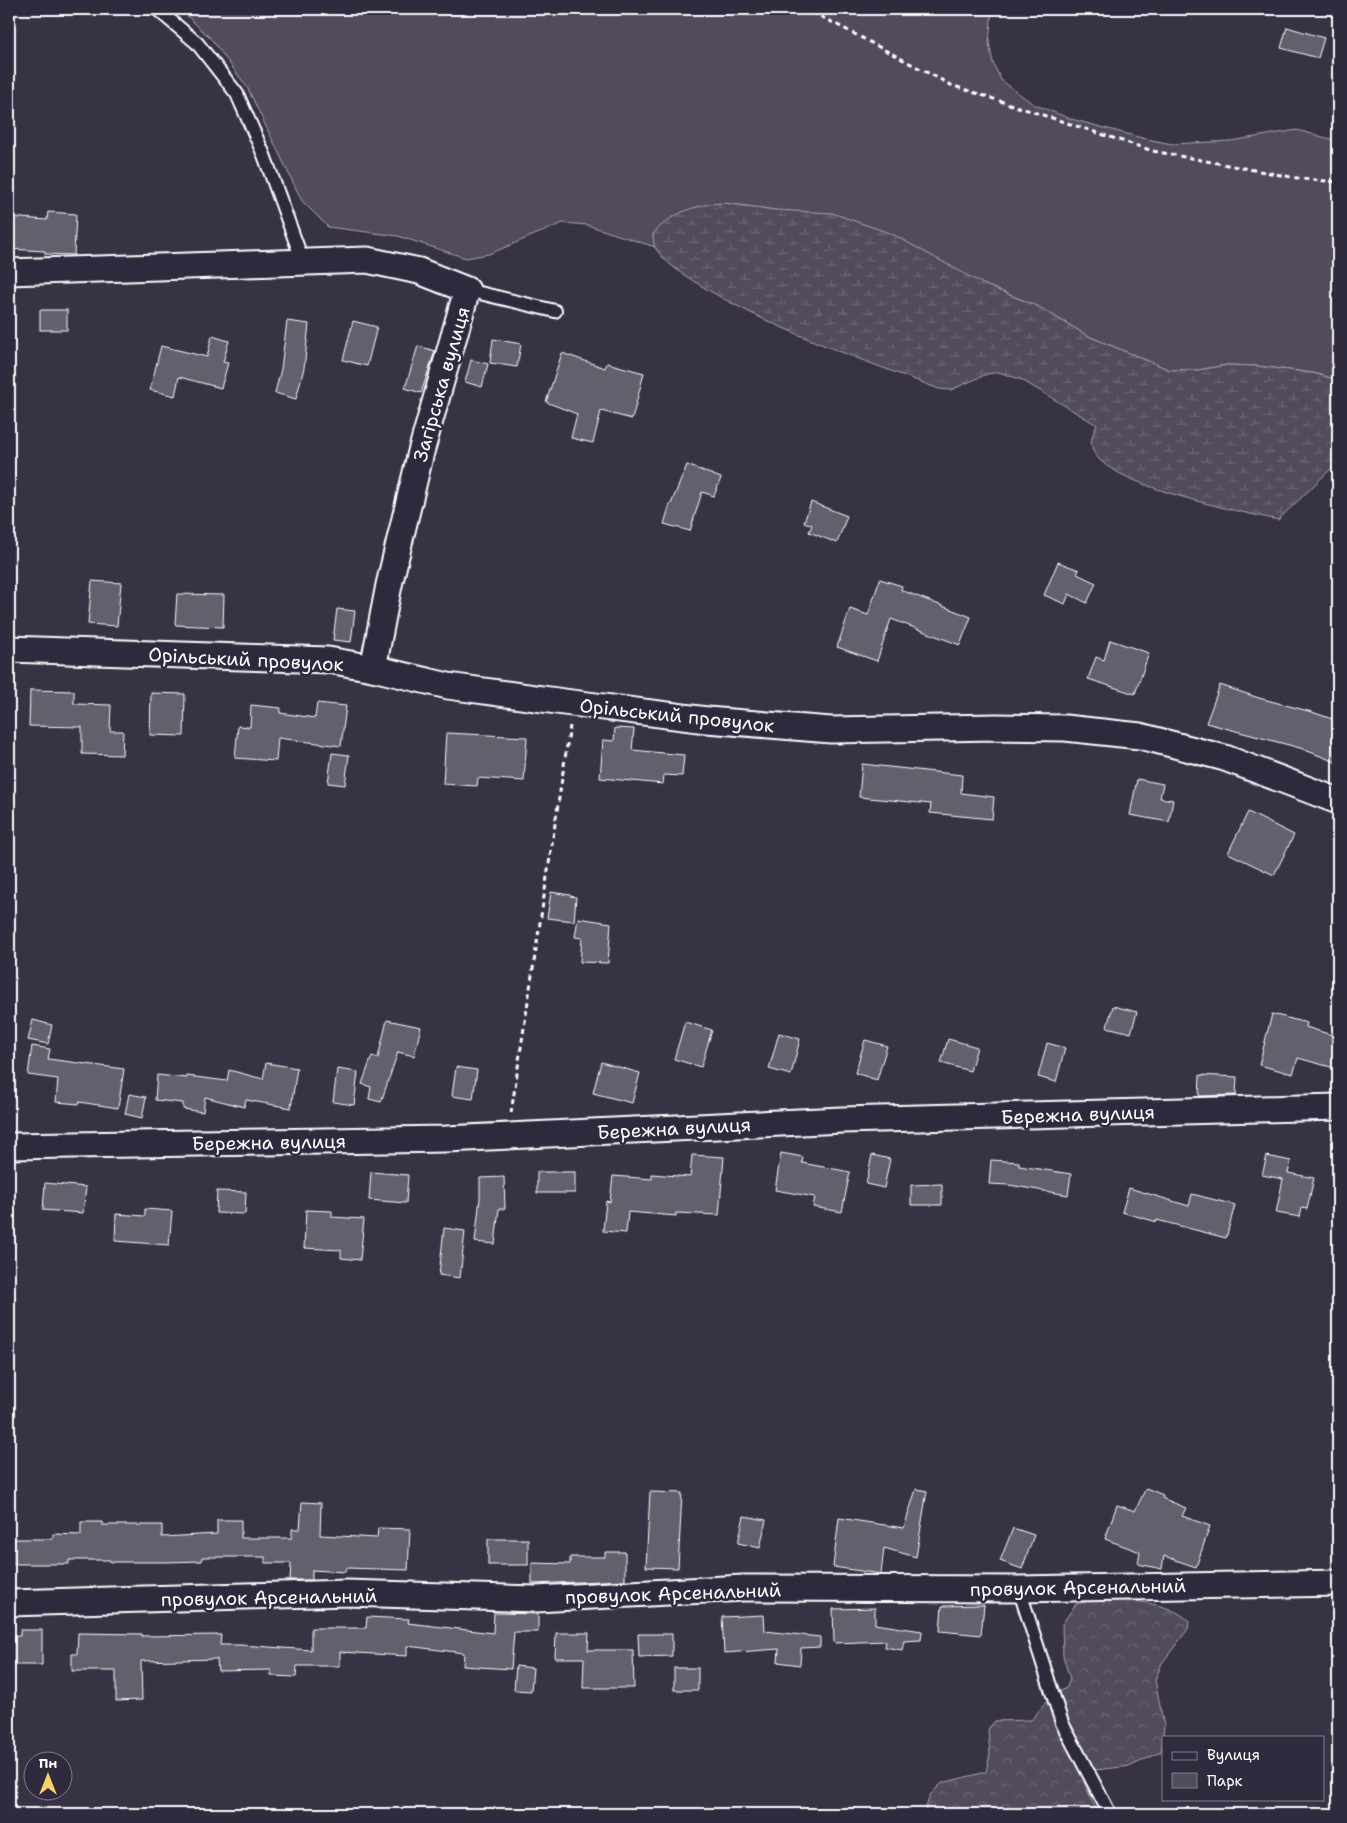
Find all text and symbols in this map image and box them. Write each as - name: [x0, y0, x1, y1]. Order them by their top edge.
- street label: Загірська вулиця: [407, 304, 476, 465]
- street label: Орільський провулок: [148, 642, 344, 677]
- street label: Орільський провулок: [578, 693, 776, 738]
- street label: Бережна вулиця: [1001, 1099, 1155, 1130]
- street label: Бережна вулиця: [596, 1112, 752, 1145]
- street label: Бережна вулиця: [192, 1129, 346, 1156]
- street label: провулок Арсенальний: [970, 1573, 1186, 1602]
- street label: провулок Арсенальний: [565, 1577, 782, 1610]
- street label: провулок Арсенальний: [161, 1583, 377, 1612]
- legend: [1162, 1736, 1324, 1800]
- text: Вулиця: [1207, 1745, 1260, 1765]
- north arrow: [22, 1750, 72, 1800]
- text: Пн: [39, 1754, 57, 1772]
- text: Парк: [1207, 1771, 1243, 1791]

